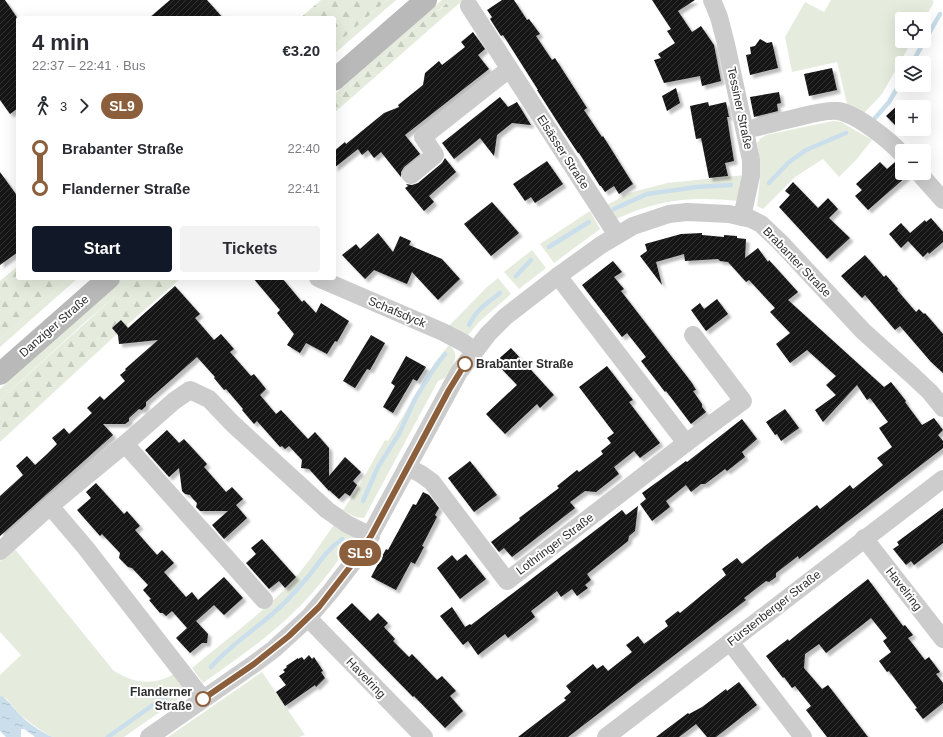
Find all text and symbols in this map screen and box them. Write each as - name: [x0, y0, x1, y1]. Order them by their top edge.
- map controls: [895, 12, 931, 180]
- button: locate: [895, 12, 931, 48]
- text: 4 min: [32, 30, 89, 55]
- text: €3.20: [282, 42, 320, 59]
- button: layers: [895, 56, 931, 92]
- text: 22:37 – 22:41 · Bus: [32, 58, 145, 73]
- street label: Tessiner Straße: [724, 65, 756, 151]
- icon: walk: [32, 95, 54, 117]
- icon: forward: [73, 95, 95, 117]
- text: SL9: [109, 98, 135, 114]
- text: 3: [60, 99, 67, 114]
- button: +: [895, 100, 931, 136]
- street label: Elsässer Straße: [534, 112, 592, 192]
- text: Brabanter Straße: [62, 140, 184, 157]
- text: 22:40: [287, 141, 320, 156]
- button: −: [895, 144, 931, 180]
- text: Flanderner Straße: [62, 180, 190, 197]
- text: 22:41: [287, 181, 320, 196]
- street label: Brabanter Straße: [760, 224, 834, 300]
- button: Start: [32, 226, 172, 272]
- button: Tickets: [180, 226, 320, 272]
- street label: Danziger Straße: [16, 292, 92, 360]
- street label: Schafsdyck: [366, 294, 429, 331]
- marker: Brabanter Straße: [457, 356, 473, 372]
- place label: Brabanter Straße: [476, 357, 574, 371]
- street label: Lothringer Straße: [513, 510, 597, 578]
- line badge: SL9: [337, 540, 383, 566]
- text: SL9: [347, 545, 373, 561]
- street label: Havelring: [883, 565, 925, 613]
- street label: Fürstenberger Straße: [724, 567, 824, 649]
- street label: Havelring: [343, 655, 389, 701]
- place label: Flanderner Straße: [130, 685, 192, 713]
- marker: Flanderner Straße: [195, 691, 211, 707]

